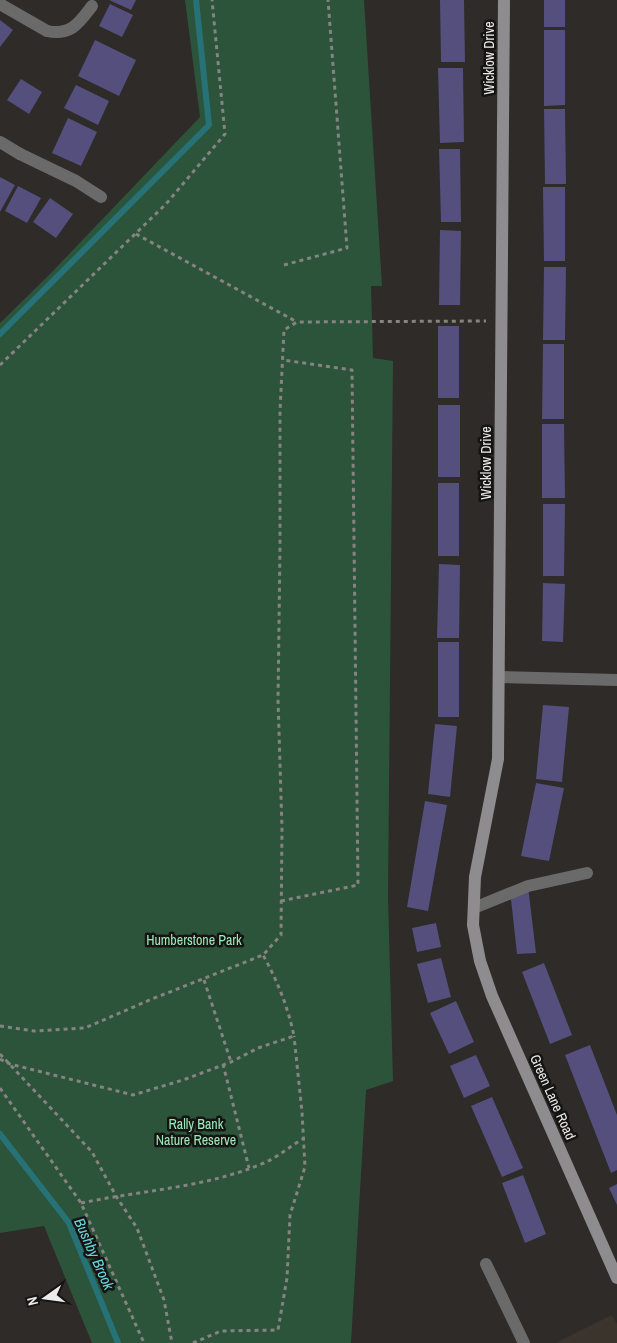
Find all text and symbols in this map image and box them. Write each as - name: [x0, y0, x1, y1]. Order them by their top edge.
- street label: Wicklow Drive: [480, 21, 498, 95]
- street label: Wicklow Drive: [477, 426, 495, 500]
- park label: Humberstone Park: [146, 931, 242, 949]
- street label: Green Lane Road: [526, 1052, 580, 1142]
- park label: Rally Bank Nature Reserve: [156, 1115, 236, 1149]
- water label: Bushby Brook: [69, 1215, 120, 1294]
- north arrow: [20, 1273, 70, 1323]
- text: N: [23, 1295, 42, 1307]

